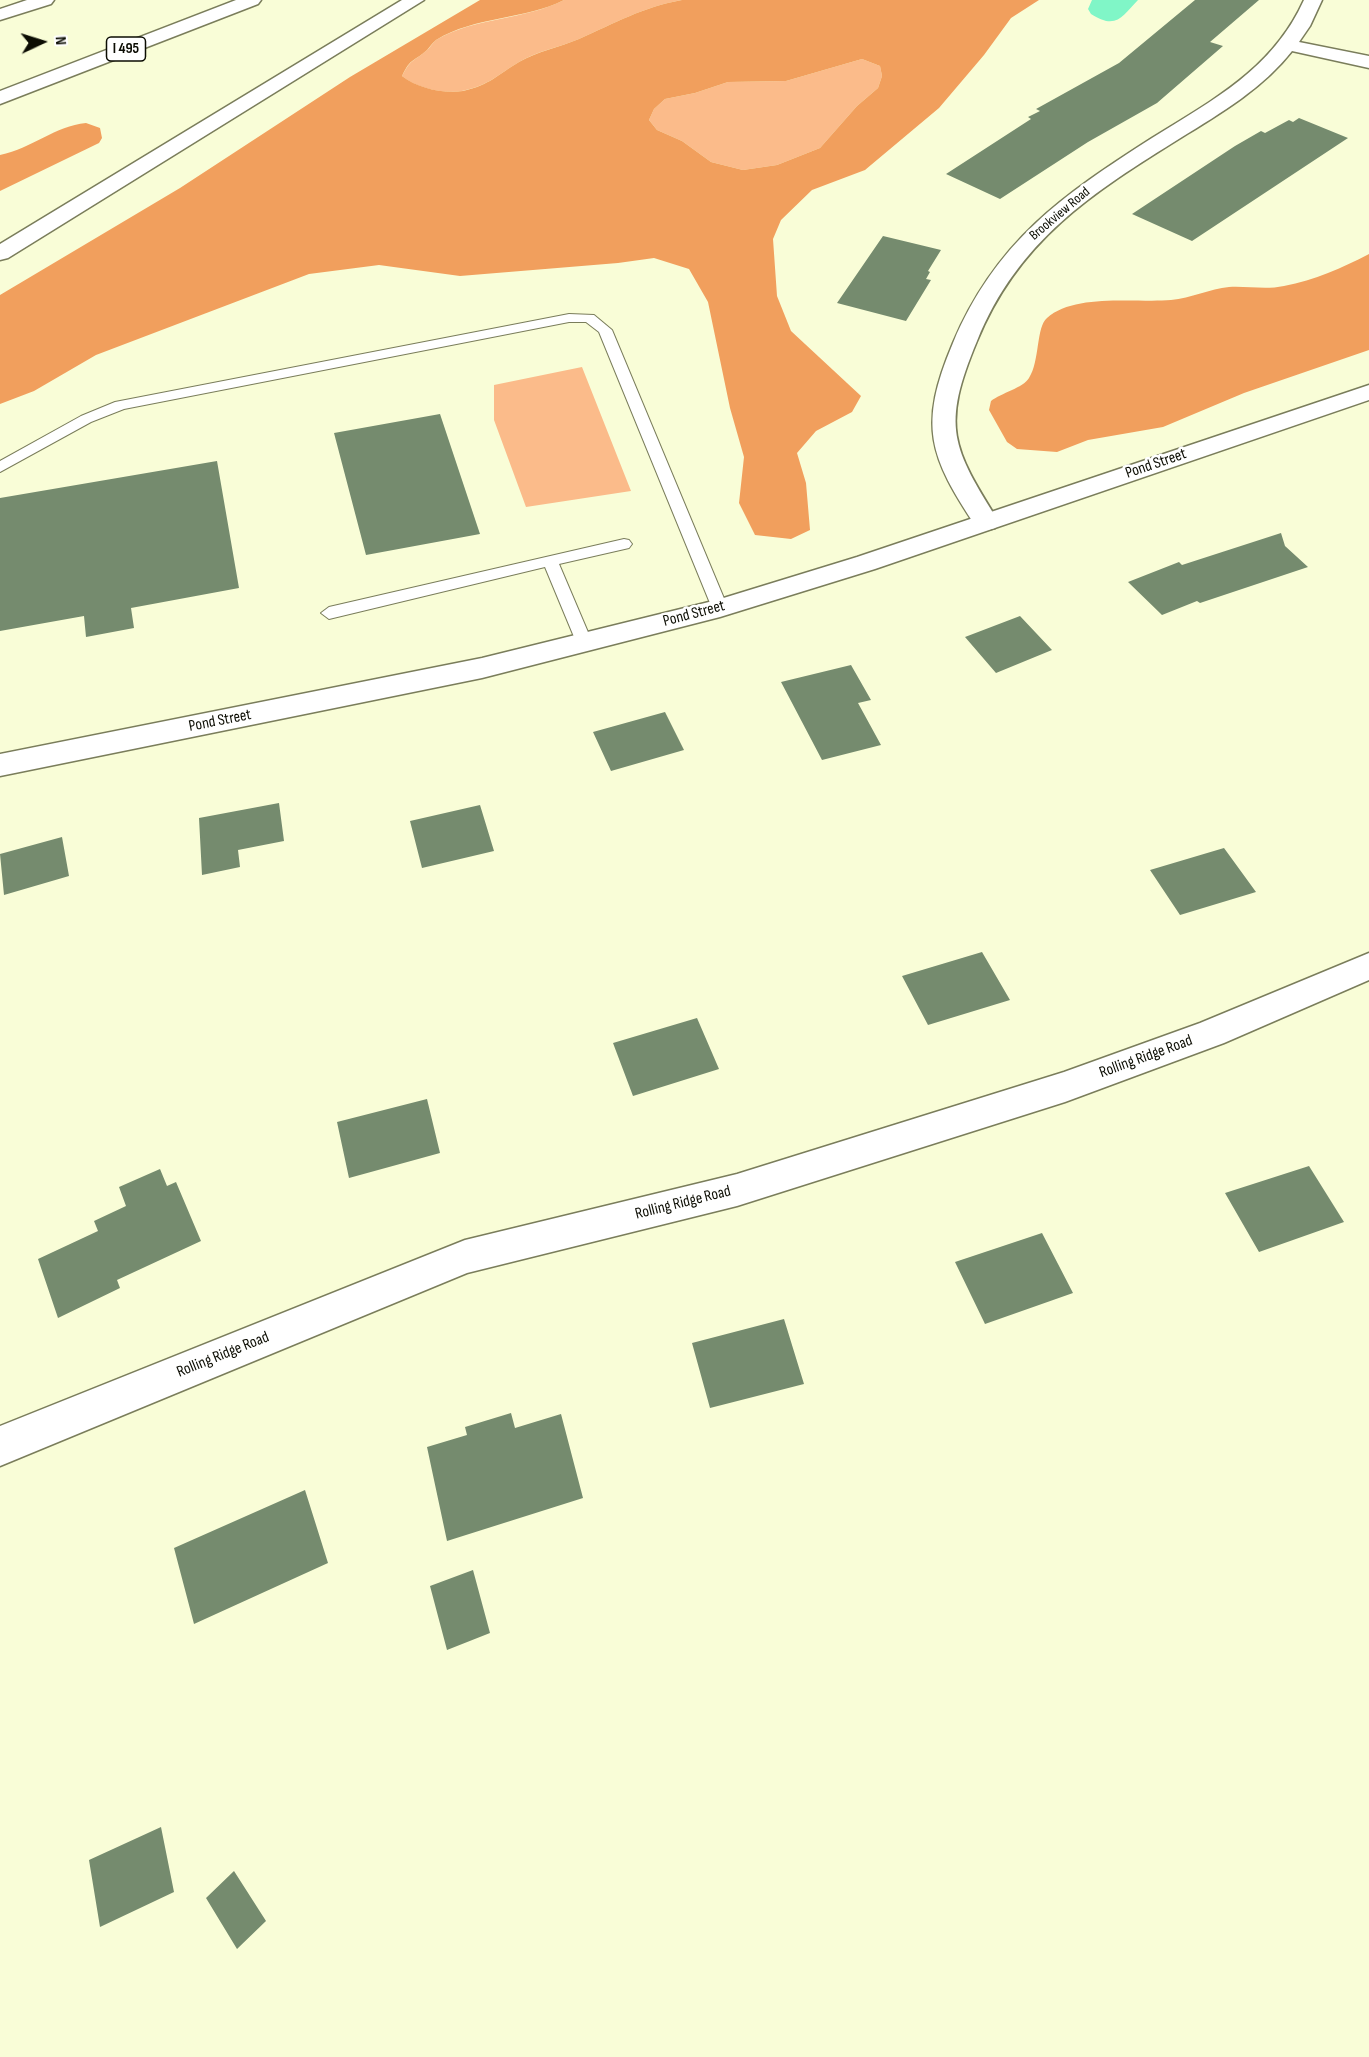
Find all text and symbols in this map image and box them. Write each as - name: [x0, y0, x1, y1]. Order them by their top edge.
- north arrow: [12, 12, 72, 72]
- text: N: [51, 36, 70, 46]
- road number: I 495: [106, 37, 146, 61]
- street label: Brookview Road: [1026, 184, 1094, 244]
- street label: Pond Street: [1123, 445, 1189, 483]
- street label: Pond Street: [661, 597, 727, 631]
- street label: Pond Street: [187, 706, 253, 736]
- street label: Rolling Ridge Road: [1097, 1031, 1195, 1083]
- street label: Rolling Ridge Road: [633, 1182, 733, 1224]
- street label: Rolling Ridge Road: [174, 1328, 272, 1382]

